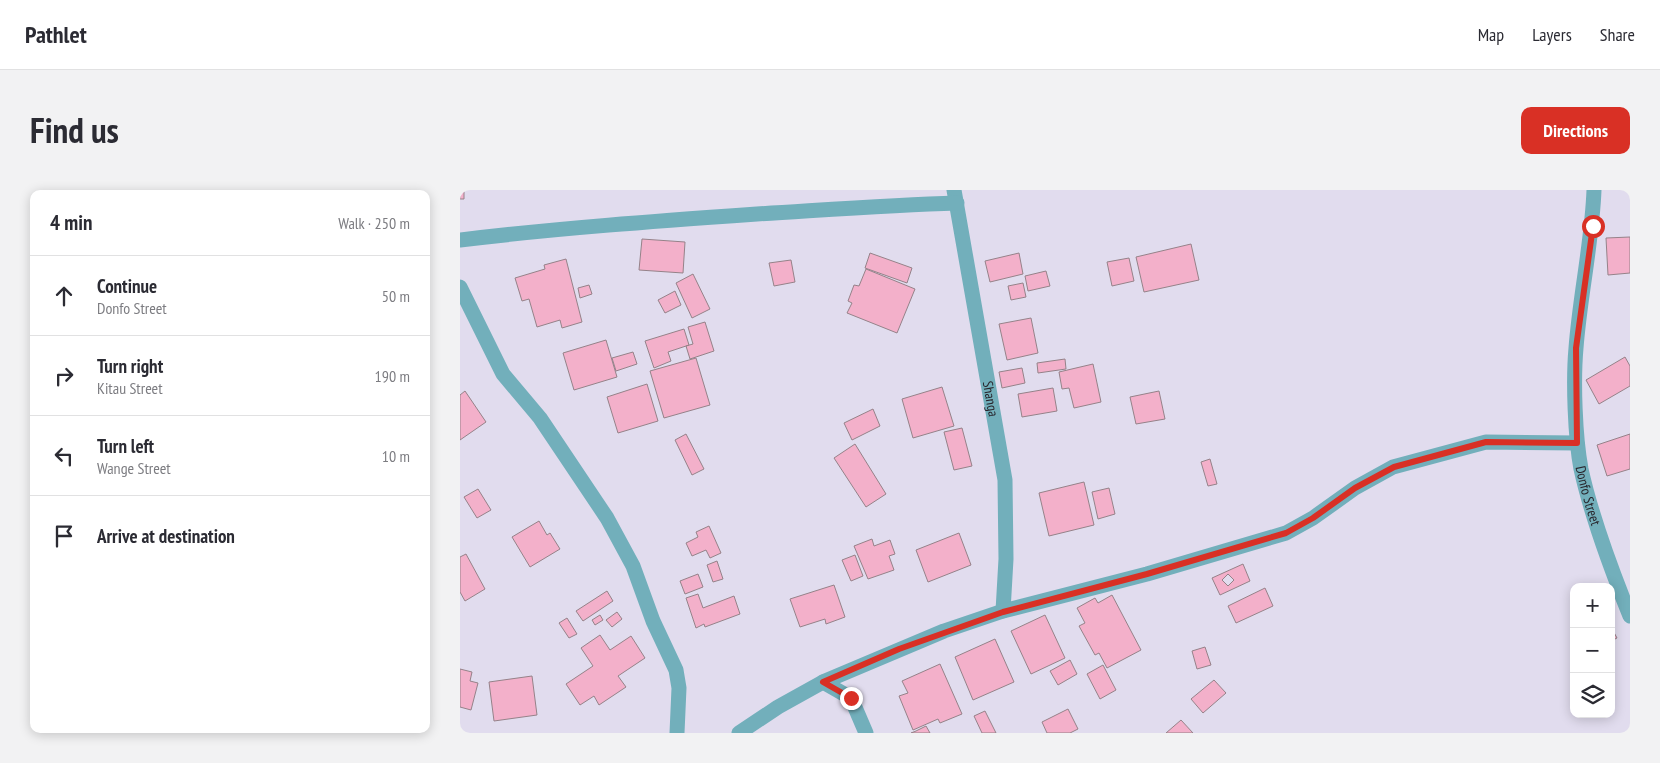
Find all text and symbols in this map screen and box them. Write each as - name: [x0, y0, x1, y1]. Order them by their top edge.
- text: Pathlet: [25, 19, 87, 50]
- text: Map: [1478, 23, 1504, 46]
- text: Layers: [1532, 23, 1572, 46]
- text: Share: [1600, 23, 1635, 46]
- text: Find us: [30, 107, 119, 153]
- button: Directions: [1521, 107, 1630, 154]
- text: 4 min: [50, 209, 92, 236]
- text: Walk · 250 m: [338, 213, 410, 233]
- route start: [1582, 215, 1605, 238]
- text: Continue: [97, 274, 157, 298]
- icon: ahead: [50, 282, 78, 310]
- text: 50 m: [382, 286, 410, 306]
- text: Donfo Street: [97, 298, 167, 318]
- text: Turn right: [97, 354, 163, 378]
- icon: right: [50, 362, 78, 390]
- text: 190 m: [375, 366, 410, 386]
- text: Kitau Street: [97, 378, 163, 398]
- street label: Shanga: [979, 380, 1003, 418]
- text: Turn left: [97, 434, 154, 458]
- icon: left: [50, 442, 78, 470]
- text: 10 m: [382, 446, 410, 466]
- text: Wange Street: [97, 458, 171, 478]
- street label: Donfo Street: [1572, 464, 1605, 528]
- icon: arrive: [50, 522, 78, 550]
- text: Arrive at destination: [97, 524, 235, 548]
- map controls: [1570, 583, 1615, 718]
- button: +: [1570, 583, 1615, 628]
- button: −: [1570, 628, 1615, 673]
- button: layers: [1570, 673, 1615, 718]
- route end: [840, 687, 863, 710]

